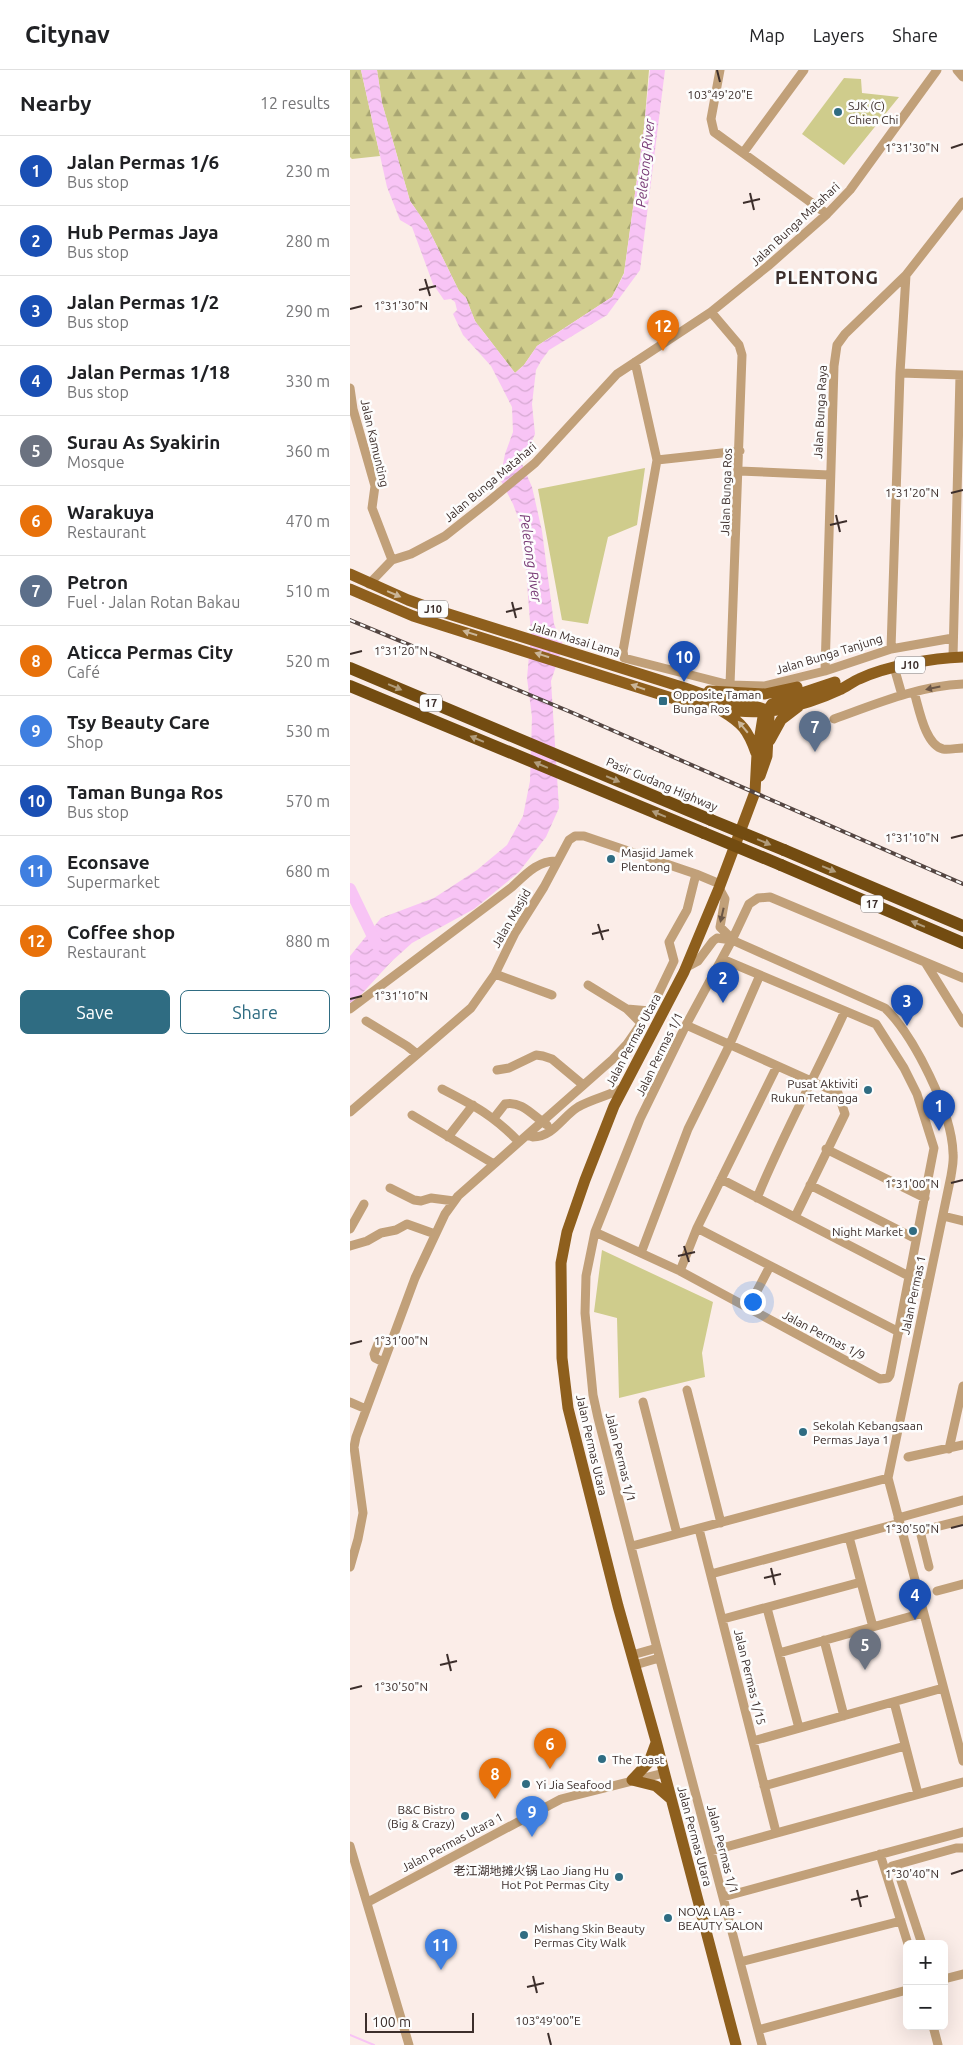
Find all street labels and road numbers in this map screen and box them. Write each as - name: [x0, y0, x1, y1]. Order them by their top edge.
- street label: Jalan Bunga Matahari: [748, 180, 842, 268]
- street label: Jalan Bunga Raya: [811, 365, 829, 459]
- street label: Jalan Kamunting: [359, 398, 391, 488]
- street label: Jalan Bunga Matahari: [441, 440, 539, 524]
- street label: Jalan Bunga Ros: [718, 448, 734, 536]
- road number: J10: [418, 600, 448, 618]
- street label: Jalan Masai Lama: [528, 619, 622, 659]
- street label: Jalan Bunga Tanjung: [774, 632, 884, 676]
- road number: J10: [895, 656, 925, 674]
- road number: 17: [420, 694, 442, 711]
- street label: Pasir Gudang Highway: [604, 755, 720, 813]
- street label: Jalan Masjid: [489, 886, 533, 950]
- road number: 17: [861, 896, 883, 912]
- street label: Jalan Permas Utara: [603, 991, 663, 1089]
- street label: Jalan Permas 1/1: [633, 1010, 685, 1098]
- street label: Jalan Permas 1: [898, 1254, 928, 1336]
- street label: Jalan Permas 1/9: [781, 1308, 867, 1362]
- street label: Jalan Permas Utara: [574, 1393, 610, 1497]
- street label: Jalan Permas 1/1: [604, 1411, 638, 1503]
- street label: Jalan Permas 1/15: [732, 1628, 768, 1726]
- street label: Jalan Permas Utara: [675, 1784, 715, 1888]
- street label: Jalan Permas 1/1: [705, 1803, 741, 1895]
- street label: Jalan Permas Utara 1: [399, 1810, 505, 1874]

